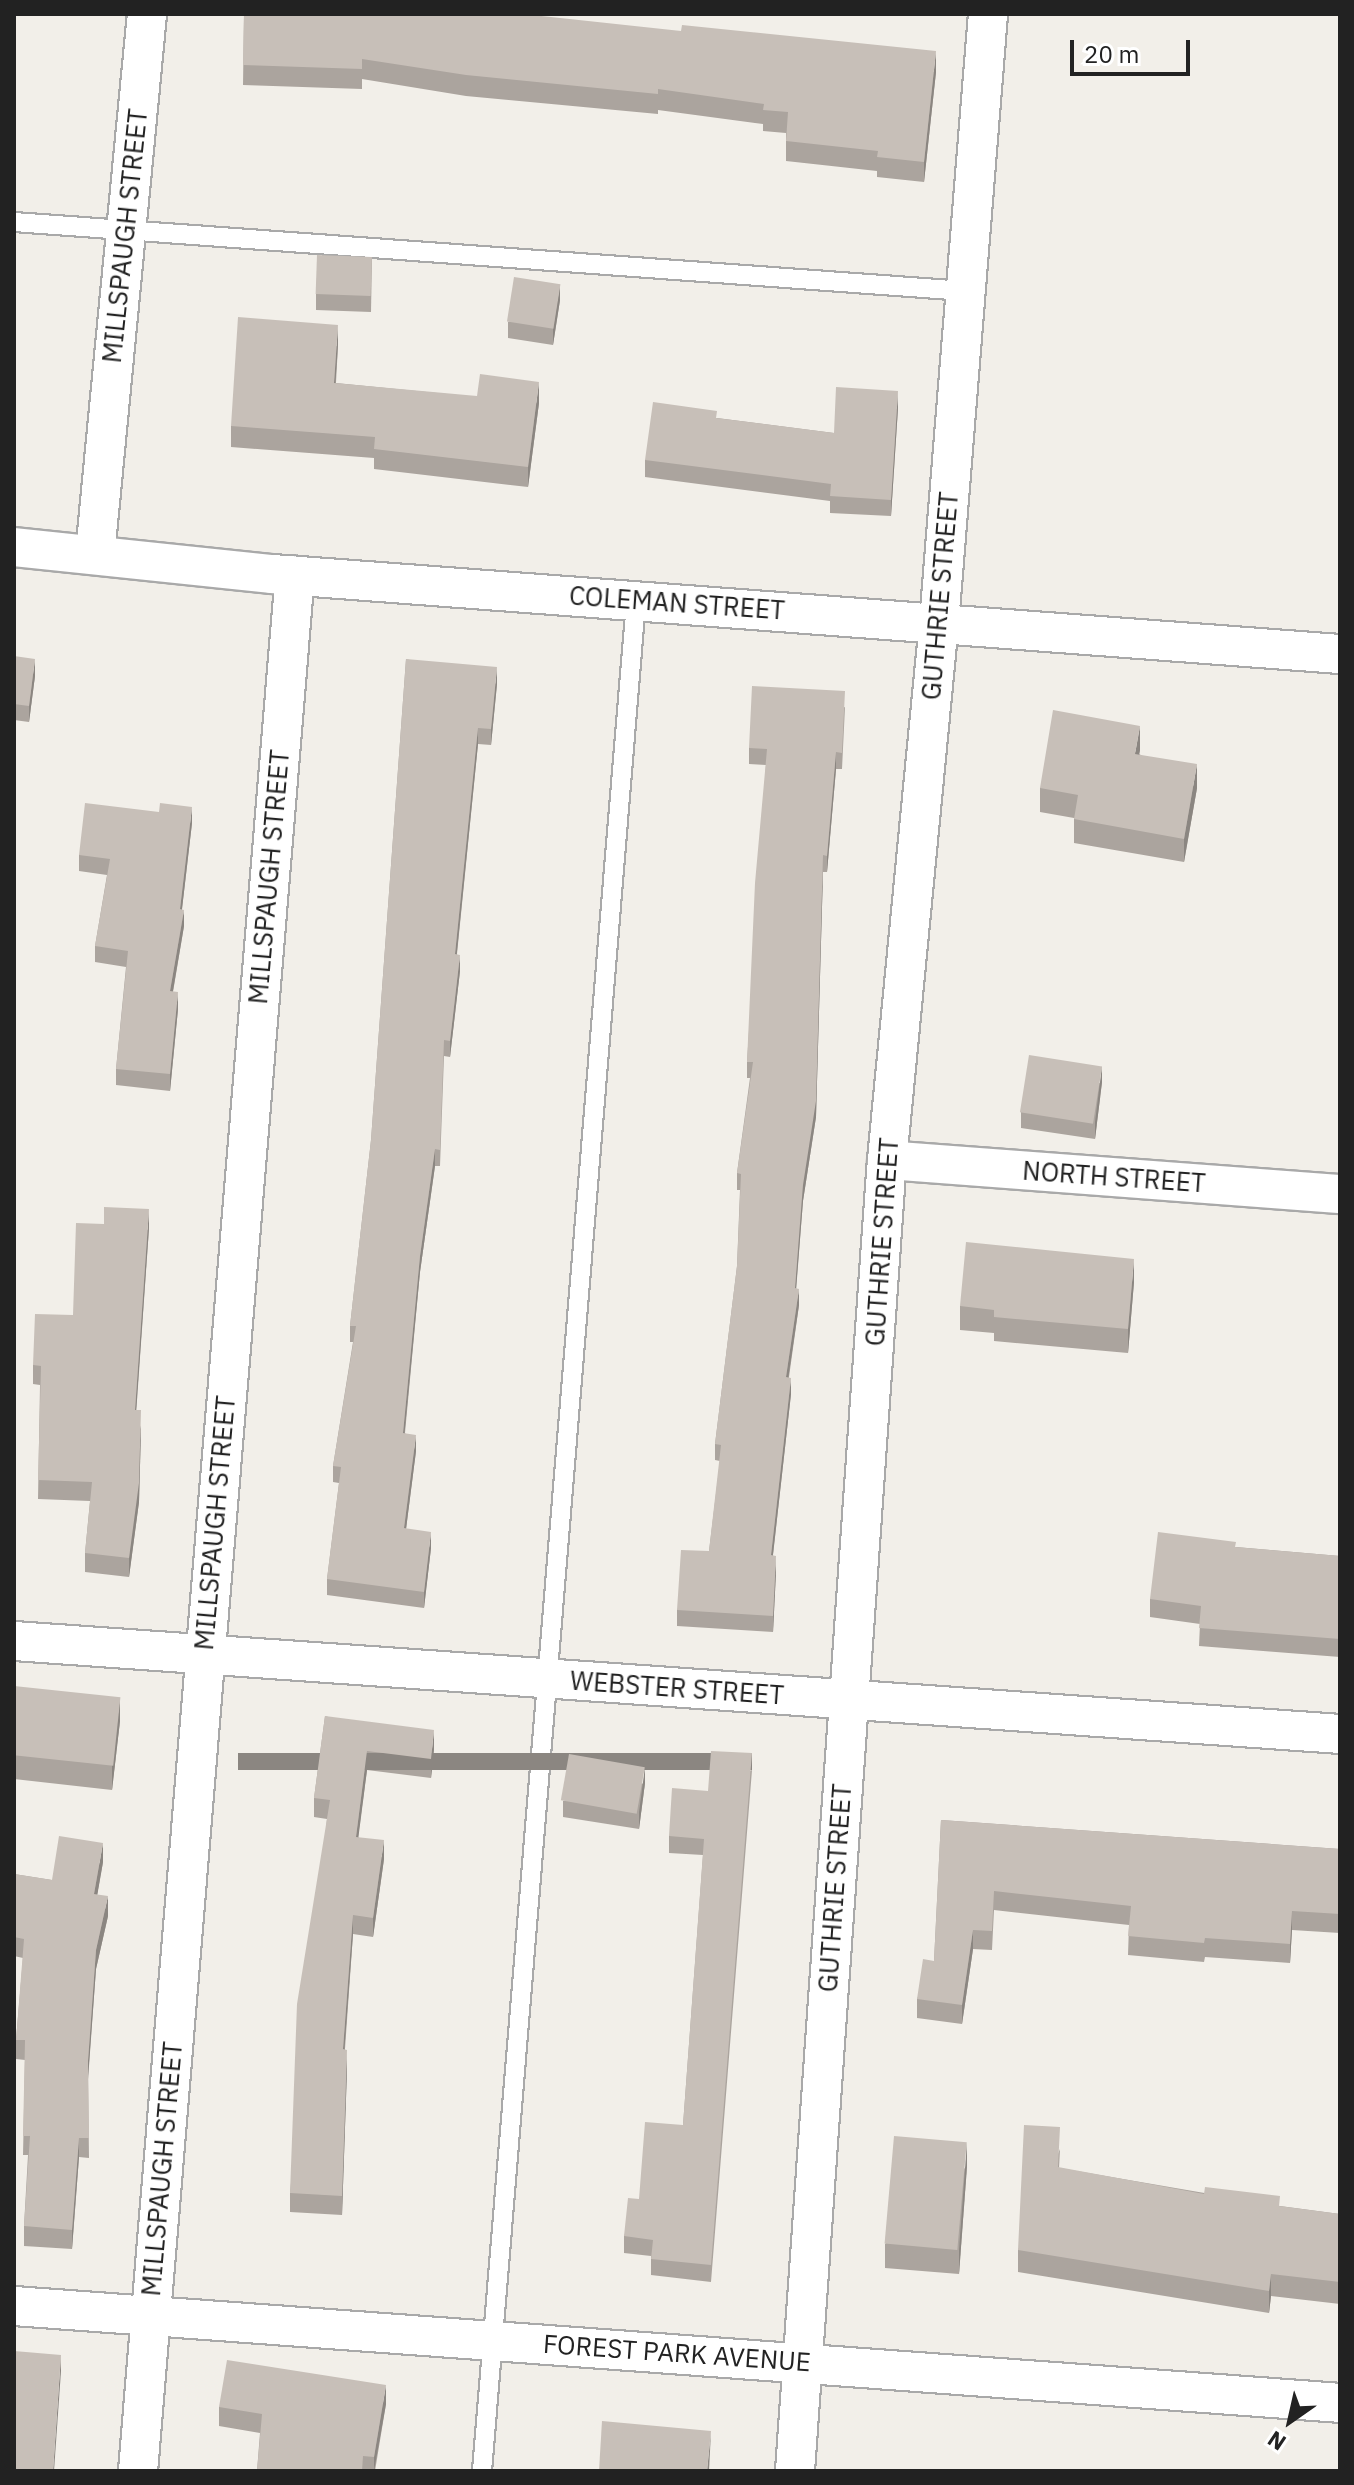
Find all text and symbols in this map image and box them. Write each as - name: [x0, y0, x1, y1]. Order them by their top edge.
- scale bar: [1074, 24, 1194, 74]
- text: 20 m: [1084, 38, 1139, 70]
- street label: MILLSPAUGH STREET: [96, 107, 154, 365]
- street label: GUTHRIE STREET: [915, 491, 965, 701]
- street label: COLEMAN STREET: [568, 580, 786, 626]
- street label: MILLSPAUGH STREET: [242, 748, 296, 1006]
- street label: GUTHRIE STREET: [859, 1137, 905, 1347]
- street label: NORTH STREET: [1021, 1155, 1207, 1199]
- street label: MILLSPAUGH STREET: [188, 1394, 242, 1652]
- street label: WEBSTER STREET: [569, 1665, 785, 1711]
- street label: GUTHRIE STREET: [812, 1783, 858, 1993]
- street label: MILLSPAUGH STREET: [135, 2040, 189, 2298]
- street label: FOREST PARK AVENUE: [542, 2328, 812, 2378]
- north arrow: [1250, 2381, 1330, 2461]
- text: N: [1262, 2425, 1291, 2458]

